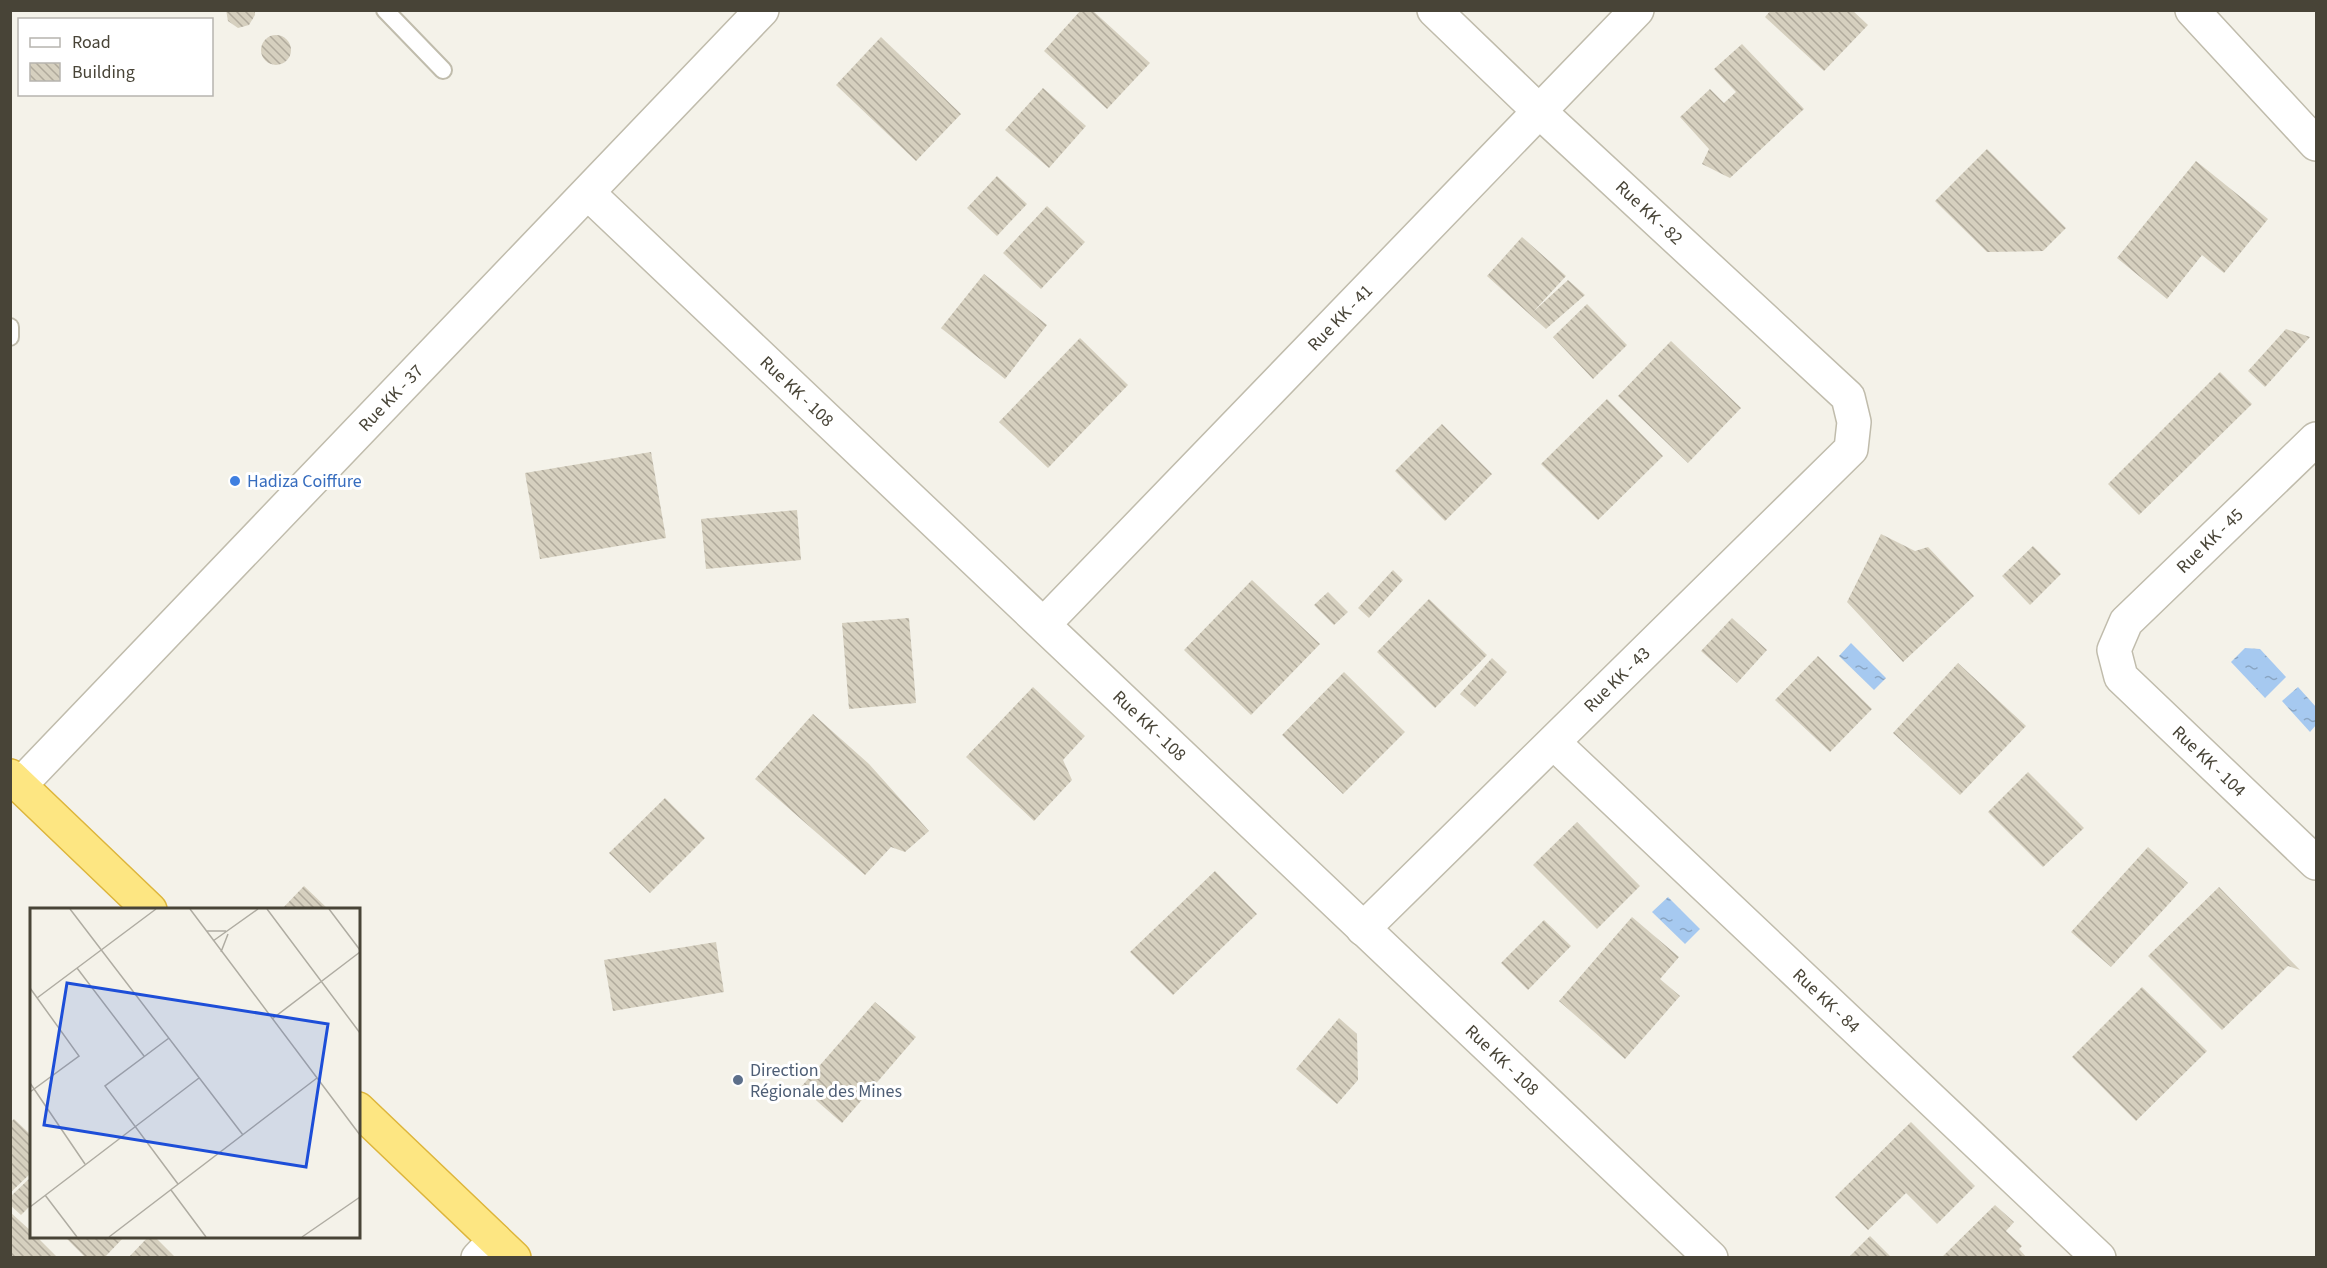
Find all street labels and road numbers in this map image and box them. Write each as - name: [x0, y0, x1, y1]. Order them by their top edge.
- street label: Rue KK - 82: [1610, 175, 1688, 251]
- street label: Rue KK - 41: [1302, 279, 1378, 357]
- street label: Rue KK - 108: [755, 350, 839, 432]
- street label: Rue KK - 37: [353, 359, 429, 437]
- street label: Rue KK - 45: [2171, 503, 2249, 579]
- street label: Rue KK - 43: [1578, 641, 1656, 718]
- street label: Rue KK - 108: [1107, 684, 1192, 767]
- street label: Rue KK - 104: [2167, 720, 2252, 802]
- street label: Rue KK - 84: [1787, 963, 1866, 1039]
- street label: Rue KK - 108: [1460, 1019, 1545, 1101]

